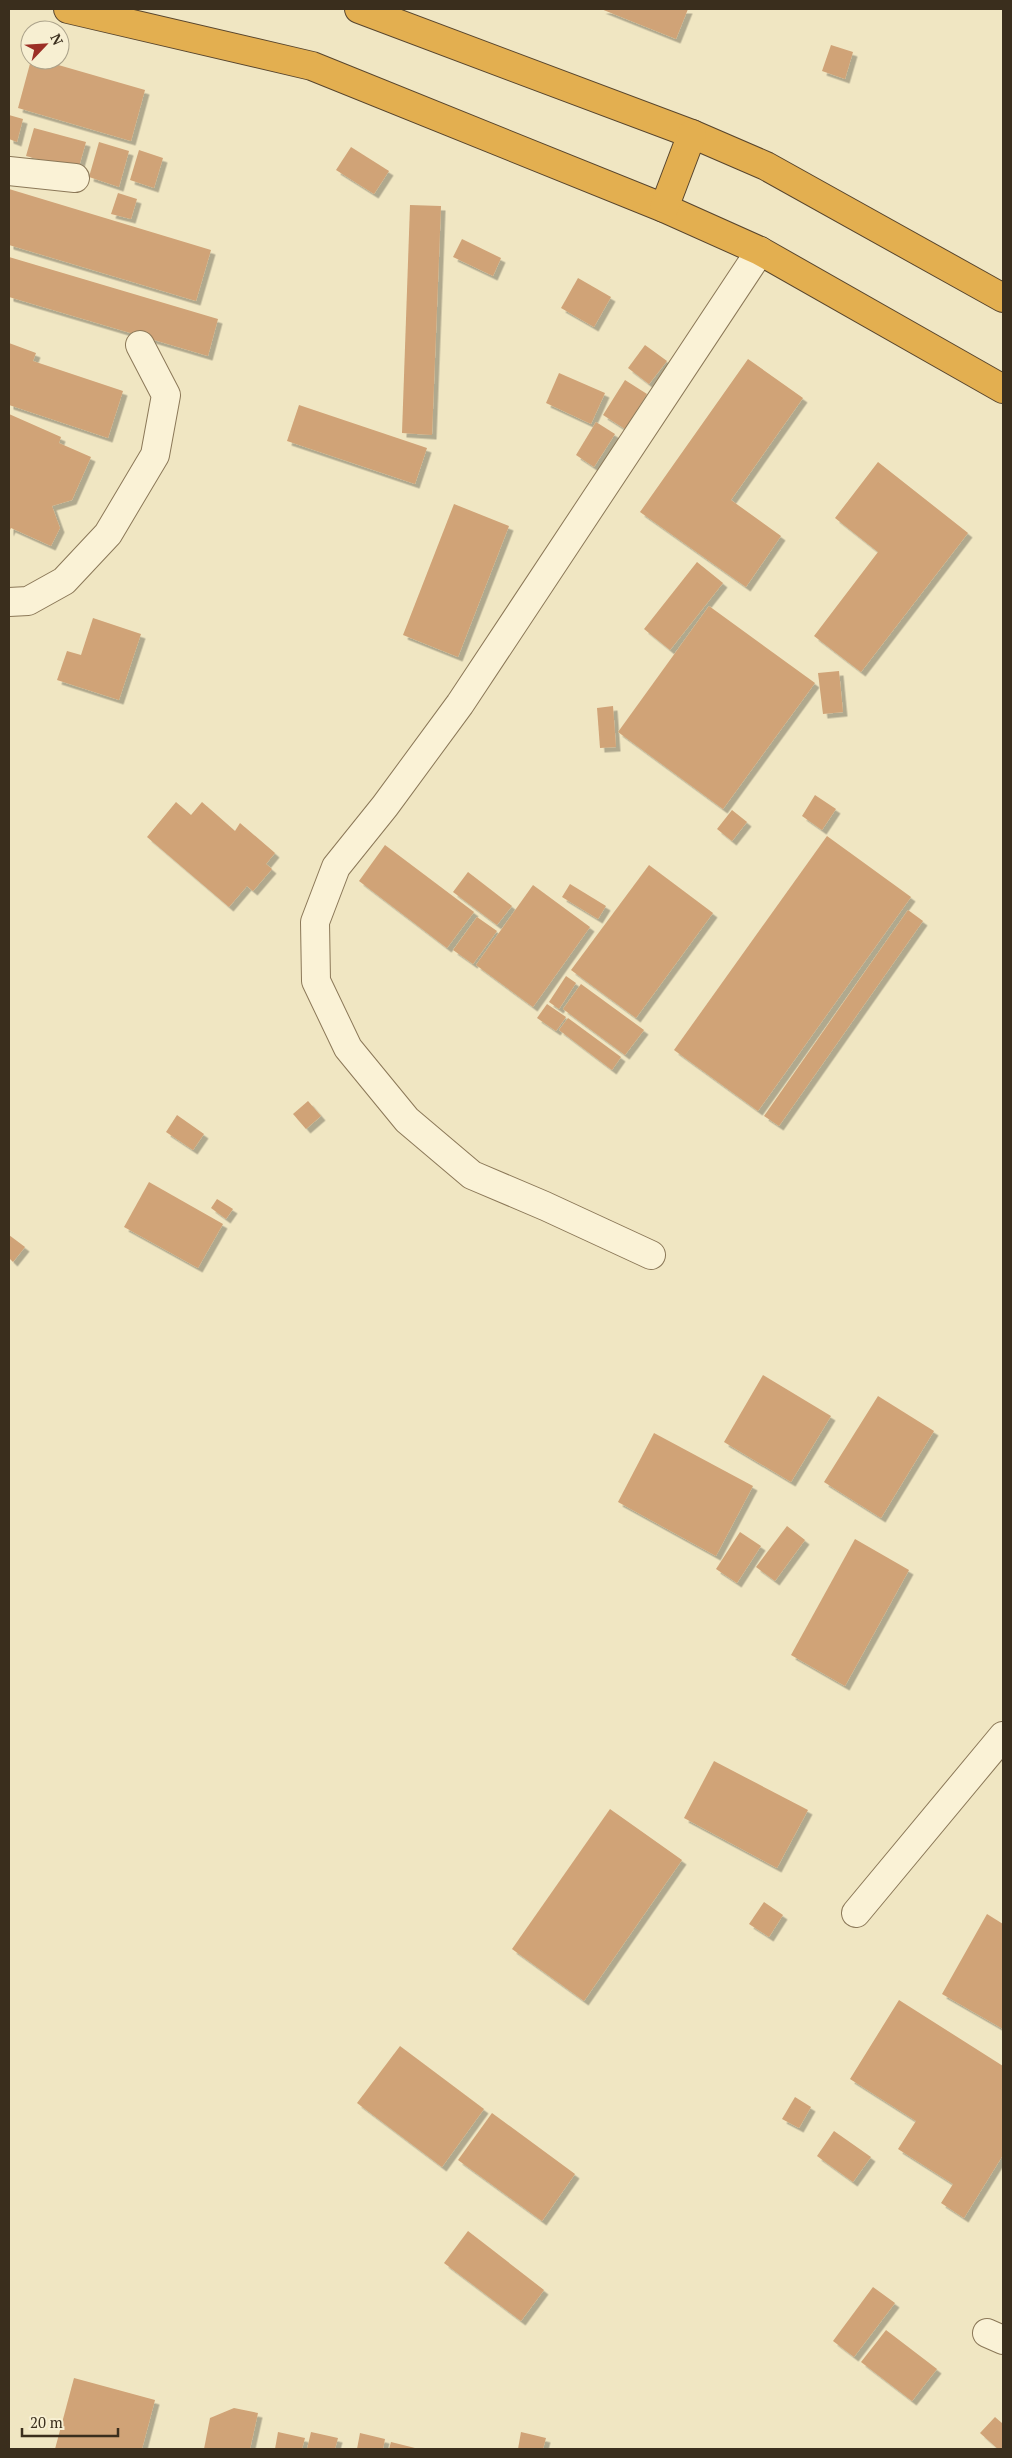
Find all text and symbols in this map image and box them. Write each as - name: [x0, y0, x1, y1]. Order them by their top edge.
- north arrow: [20, 20, 70, 70]
- text: N: [46, 30, 68, 48]
- scale bar: [22, 2406, 119, 2438]
- text: 20 m: [30, 2412, 63, 2432]

